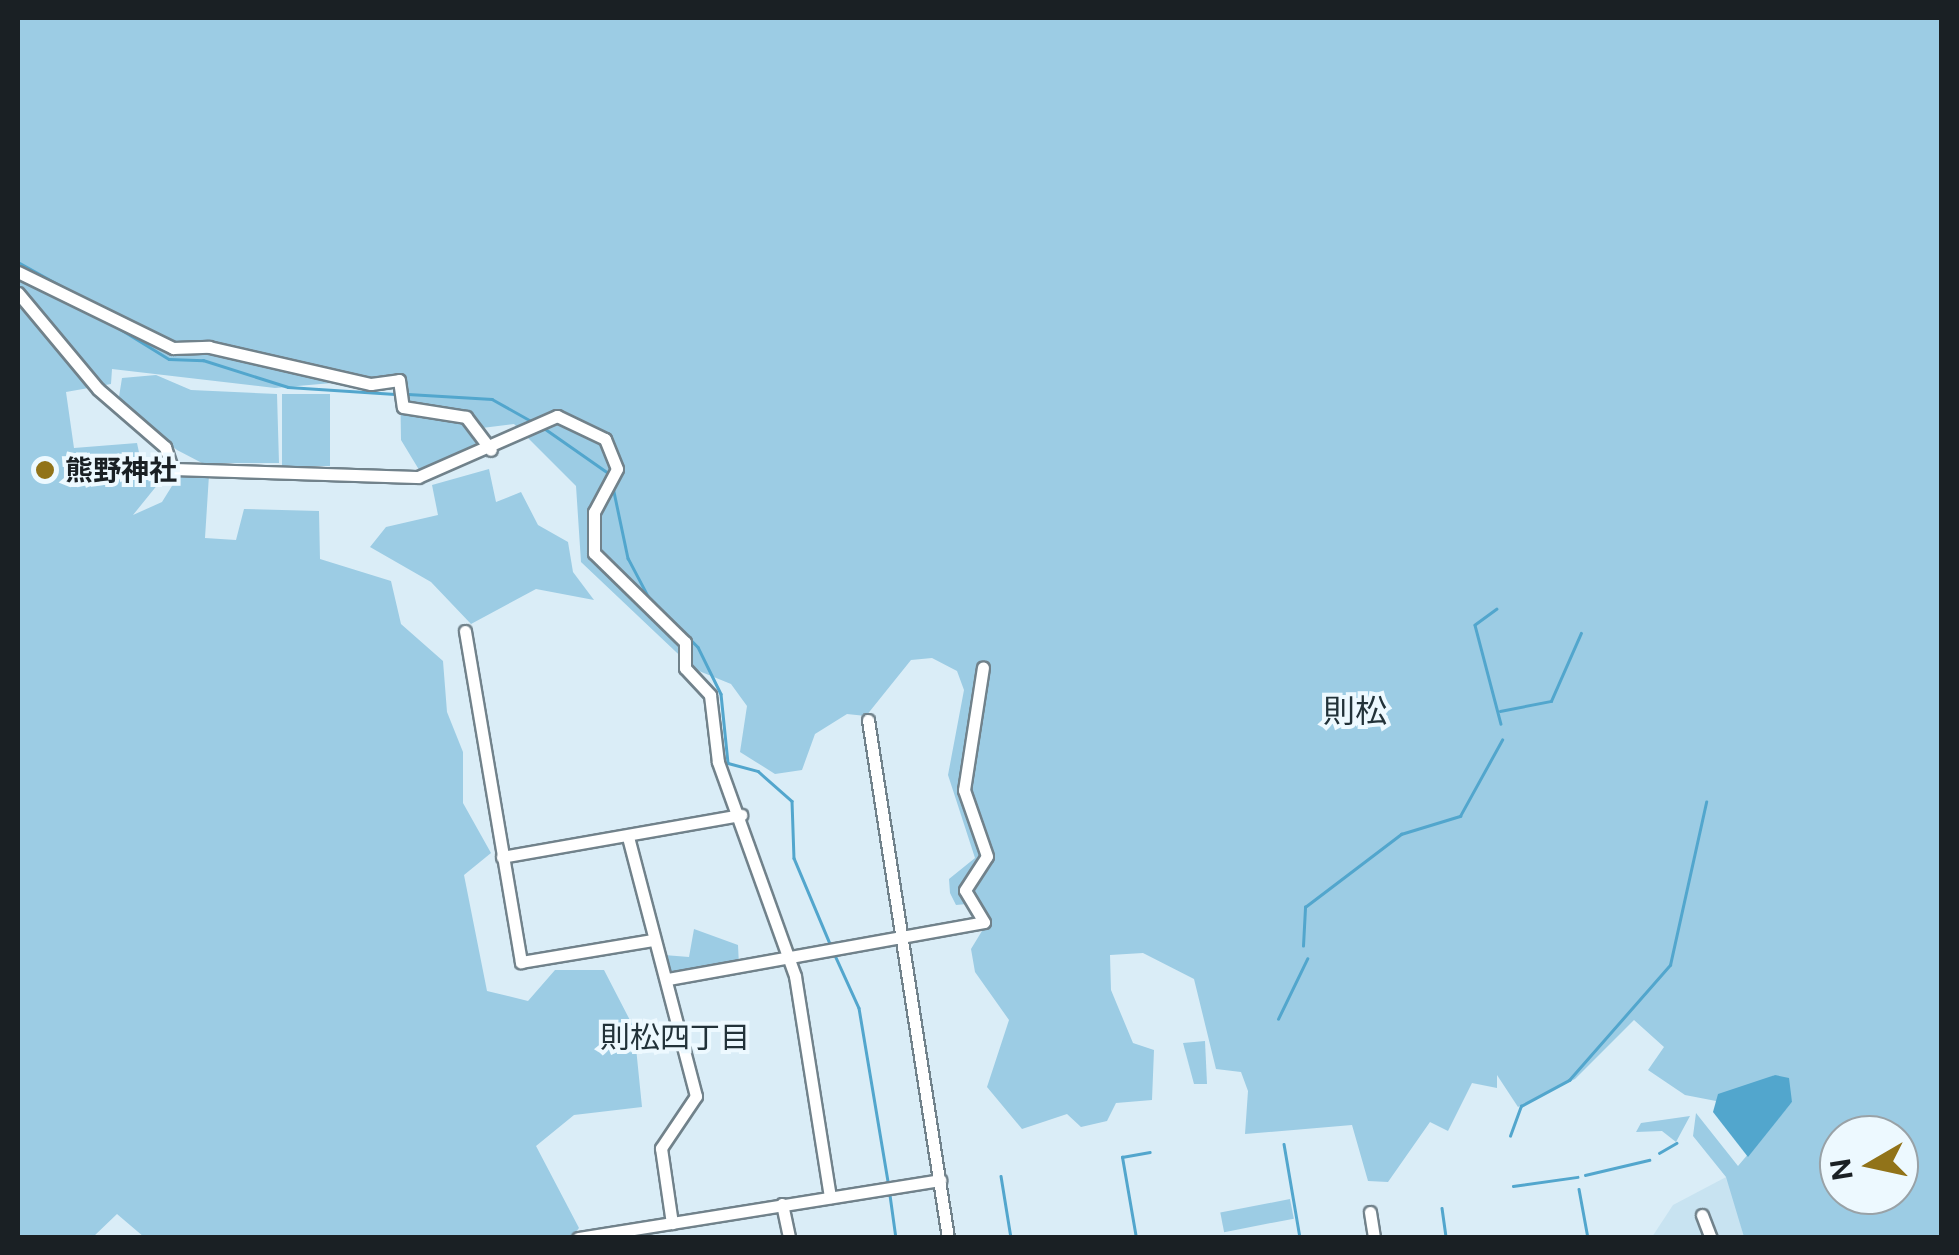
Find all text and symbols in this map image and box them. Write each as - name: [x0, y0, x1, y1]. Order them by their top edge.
- place label: 熊野神社: [65, 453, 177, 487]
- marker: 熊野神社: [34, 459, 56, 481]
- district label: 則松: [1323, 692, 1387, 730]
- district label: 則松四丁目: [600, 1019, 750, 1055]
- north arrow: [1819, 1115, 1919, 1215]
- text: N: [1823, 1156, 1859, 1183]

